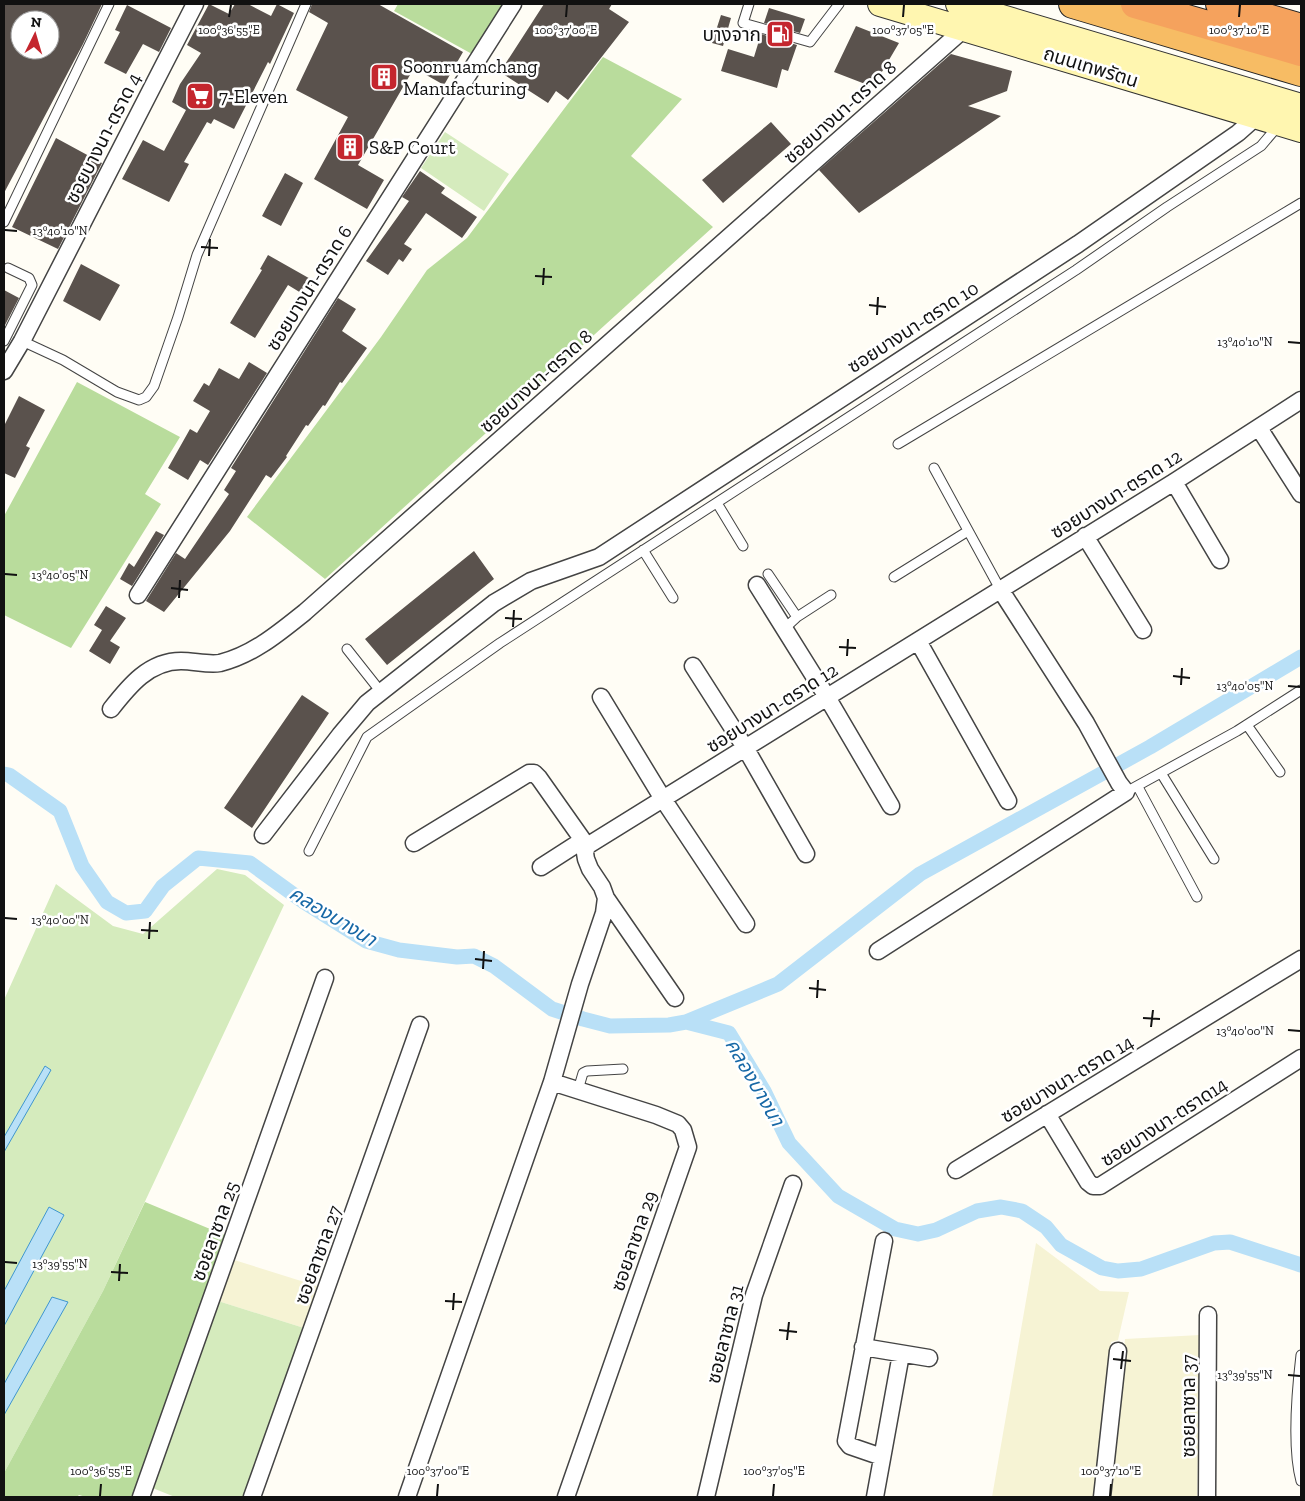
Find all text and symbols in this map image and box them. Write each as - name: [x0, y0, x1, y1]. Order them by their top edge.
- north arrow: [10, 10, 60, 60]
- text: N: [30, 14, 42, 32]
- fuel station icon: บางจาก: [765, 19, 795, 49]
- text: 100°36'55"E: [198, 23, 260, 37]
- text: 100°37'00"E: [535, 23, 597, 37]
- place label: บางจาก: [702, 23, 761, 46]
- text: 100°37'05"E: [872, 23, 934, 37]
- text: 100°37'10"E: [1209, 23, 1269, 37]
- street label: ถนนเทพรัตน: [1041, 42, 1141, 92]
- place label: Soonruamchang Manufacturing: [403, 55, 538, 100]
- street label: ซอยบางนา-ตราด 8: [779, 55, 901, 169]
- building icon: Soonruamchang Manufacturing: [369, 62, 399, 92]
- street label: ซอยบางนา-ตราด 4: [60, 69, 146, 207]
- supermarket icon: 7-Eleven: [185, 81, 215, 111]
- place label: 7-Eleven: [219, 85, 288, 108]
- building icon: S&P Court: [335, 132, 365, 162]
- place label: S&P Court: [369, 136, 456, 159]
- street label: ซอยบางนา-ตราด 6: [261, 221, 357, 355]
- text: 13°40'10"N: [32, 224, 88, 238]
- street label: ซอยบางนา-ตราด 10: [843, 276, 983, 378]
- street label: ซอยบางนา-ตราด 8: [475, 324, 597, 438]
- text: 13°40'10"N: [1217, 335, 1273, 349]
- street label: ซอยบางนา-ตราด 12: [1046, 444, 1186, 544]
- text: 13°40'05"N: [32, 568, 89, 582]
- street label: ซอยบางนา-ตราด 12: [702, 658, 842, 758]
- text: 13°40'05"N: [1217, 679, 1274, 693]
- water label: คลองบางนา: [285, 881, 382, 952]
- text: 13°40'00"N: [31, 913, 89, 927]
- text: 13°40'00"N: [1216, 1024, 1274, 1038]
- street label: ซอยบางนา-ตราด 14: [996, 1030, 1138, 1128]
- water label: คลองบางนา: [720, 1034, 790, 1131]
- street label: ซอยบางนา-ตราด14: [1096, 1072, 1232, 1172]
- street label: ซอยลาซาล 25: [186, 1178, 244, 1284]
- street label: ซอยลาซาล 29: [606, 1188, 662, 1294]
- street label: ซอยลาซาล 27: [289, 1202, 347, 1308]
- text: 13°39'55"N: [32, 1257, 88, 1271]
- street label: ซอยลาซาล 31: [702, 1282, 748, 1386]
- street label: ซอยลาซาล 37: [1177, 1354, 1200, 1458]
- text: 13°39'55"N: [1217, 1368, 1273, 1382]
- text: 100°36'55"E: [70, 1464, 132, 1478]
- text: 100°37'00"E: [407, 1464, 469, 1478]
- text: 100°37'05"E: [743, 1464, 805, 1478]
- text: 100°37'10"E: [1081, 1464, 1141, 1478]

